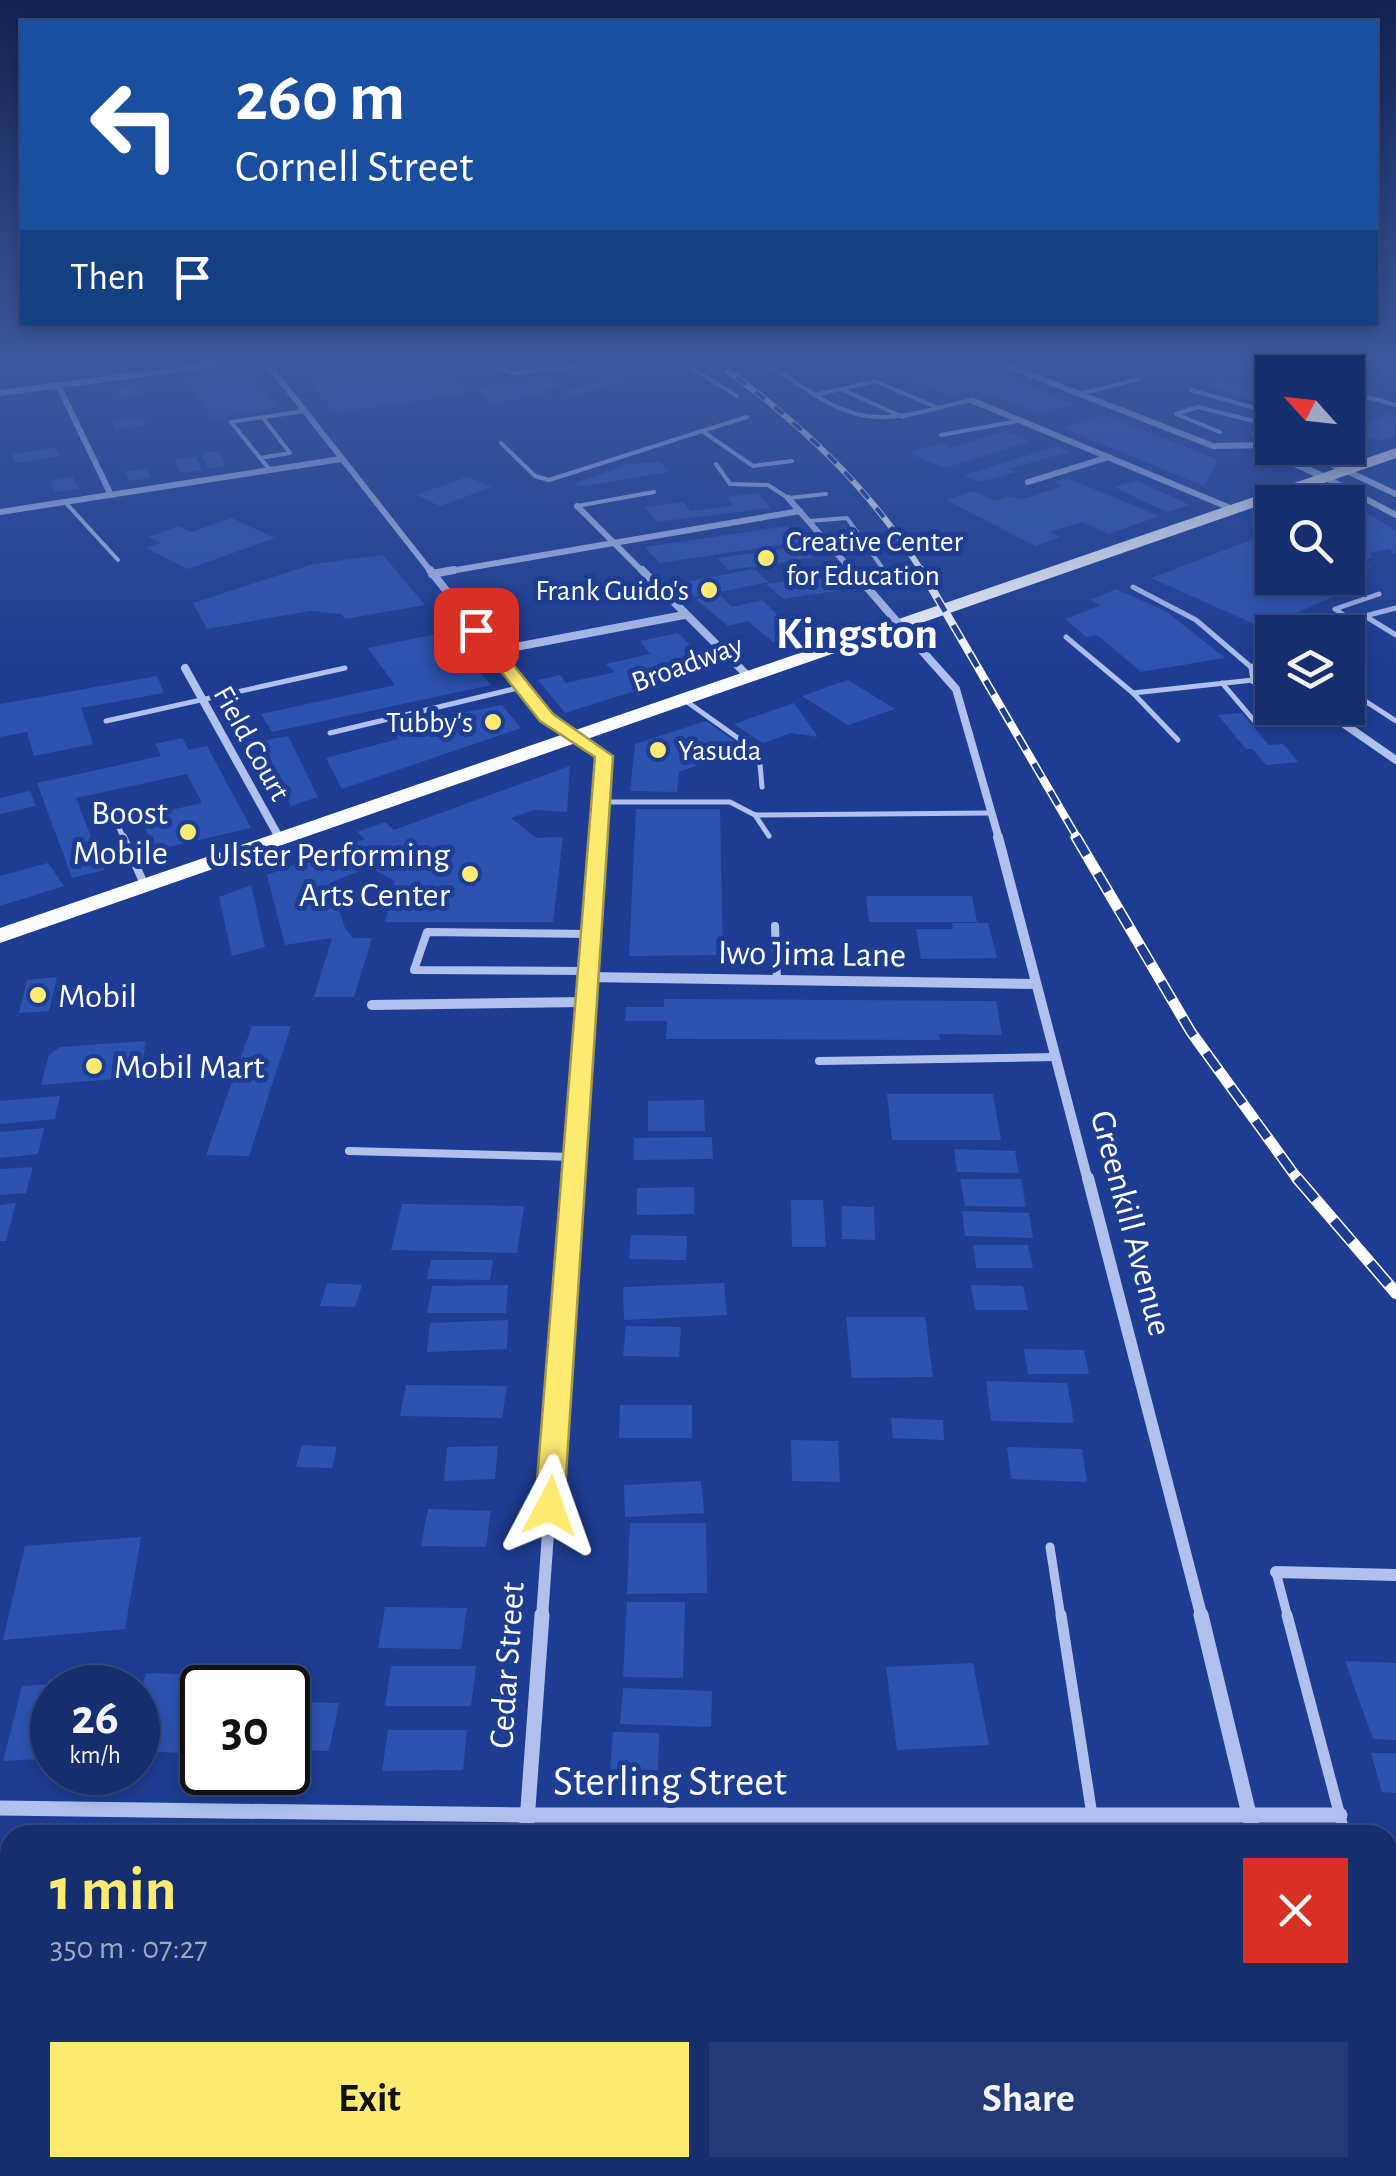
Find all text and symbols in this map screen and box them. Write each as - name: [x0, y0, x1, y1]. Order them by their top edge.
- icon: left: [70, 60, 200, 190]
- text: 260 m: [235, 63, 405, 133]
- text: Cornell Street: [235, 145, 473, 190]
- icon: arrive: [165, 250, 220, 305]
- text: Then: [70, 259, 145, 297]
- north arrow: [1255, 355, 1365, 465]
- map controls: [1255, 355, 1365, 725]
- button: search: [1255, 485, 1365, 595]
- place label: Creative Center for Education: [786, 527, 963, 591]
- marker: Creative Center for Education: [755, 547, 777, 569]
- place label: Frank Guido's: [535, 576, 689, 606]
- marker: Frank Guido's: [698, 579, 720, 601]
- pin: [434, 588, 519, 673]
- icon: arrive: [449, 603, 504, 658]
- district label: Kingston: [776, 612, 938, 657]
- button: layers: [1255, 615, 1365, 725]
- street label: Broadway: [628, 630, 747, 698]
- street label: Field Court: [207, 681, 295, 806]
- place label: Tubby's: [386, 708, 473, 738]
- marker: Tubby's: [482, 711, 504, 733]
- place label: Yasuda: [678, 736, 762, 766]
- marker: Yasuda: [647, 739, 669, 761]
- place label: Boost Mobile: [73, 796, 168, 871]
- marker: Boost Mobile: [177, 821, 199, 843]
- place label: Ulster Performing Arts Center: [209, 838, 451, 913]
- marker: Ulster Performing Arts Center: [459, 863, 481, 885]
- street label: Iwo Jima Lane: [718, 935, 906, 974]
- place label: Mobil: [58, 979, 137, 1014]
- marker: Mobil: [27, 984, 49, 1006]
- place label: Mobil Mart: [114, 1050, 265, 1085]
- marker: Mobil Mart: [83, 1055, 105, 1077]
- street label: Greenkill Avenue: [1084, 1107, 1177, 1340]
- position arrow: [498, 1454, 602, 1558]
- street label: Cedar Street: [484, 1581, 531, 1750]
- speed limit sign: 30: [180, 1665, 310, 1795]
- text: 26: [71, 1693, 119, 1743]
- text: km/h: [69, 1743, 121, 1768]
- street label: Sterling Street: [553, 1761, 787, 1803]
- button: close: [1243, 1858, 1348, 1963]
- text: 1 min: [50, 1861, 176, 1921]
- text: 350 m · 07:27: [50, 1932, 208, 1964]
- button: Exit: [50, 2042, 689, 2157]
- button: Share: [709, 2042, 1348, 2157]

